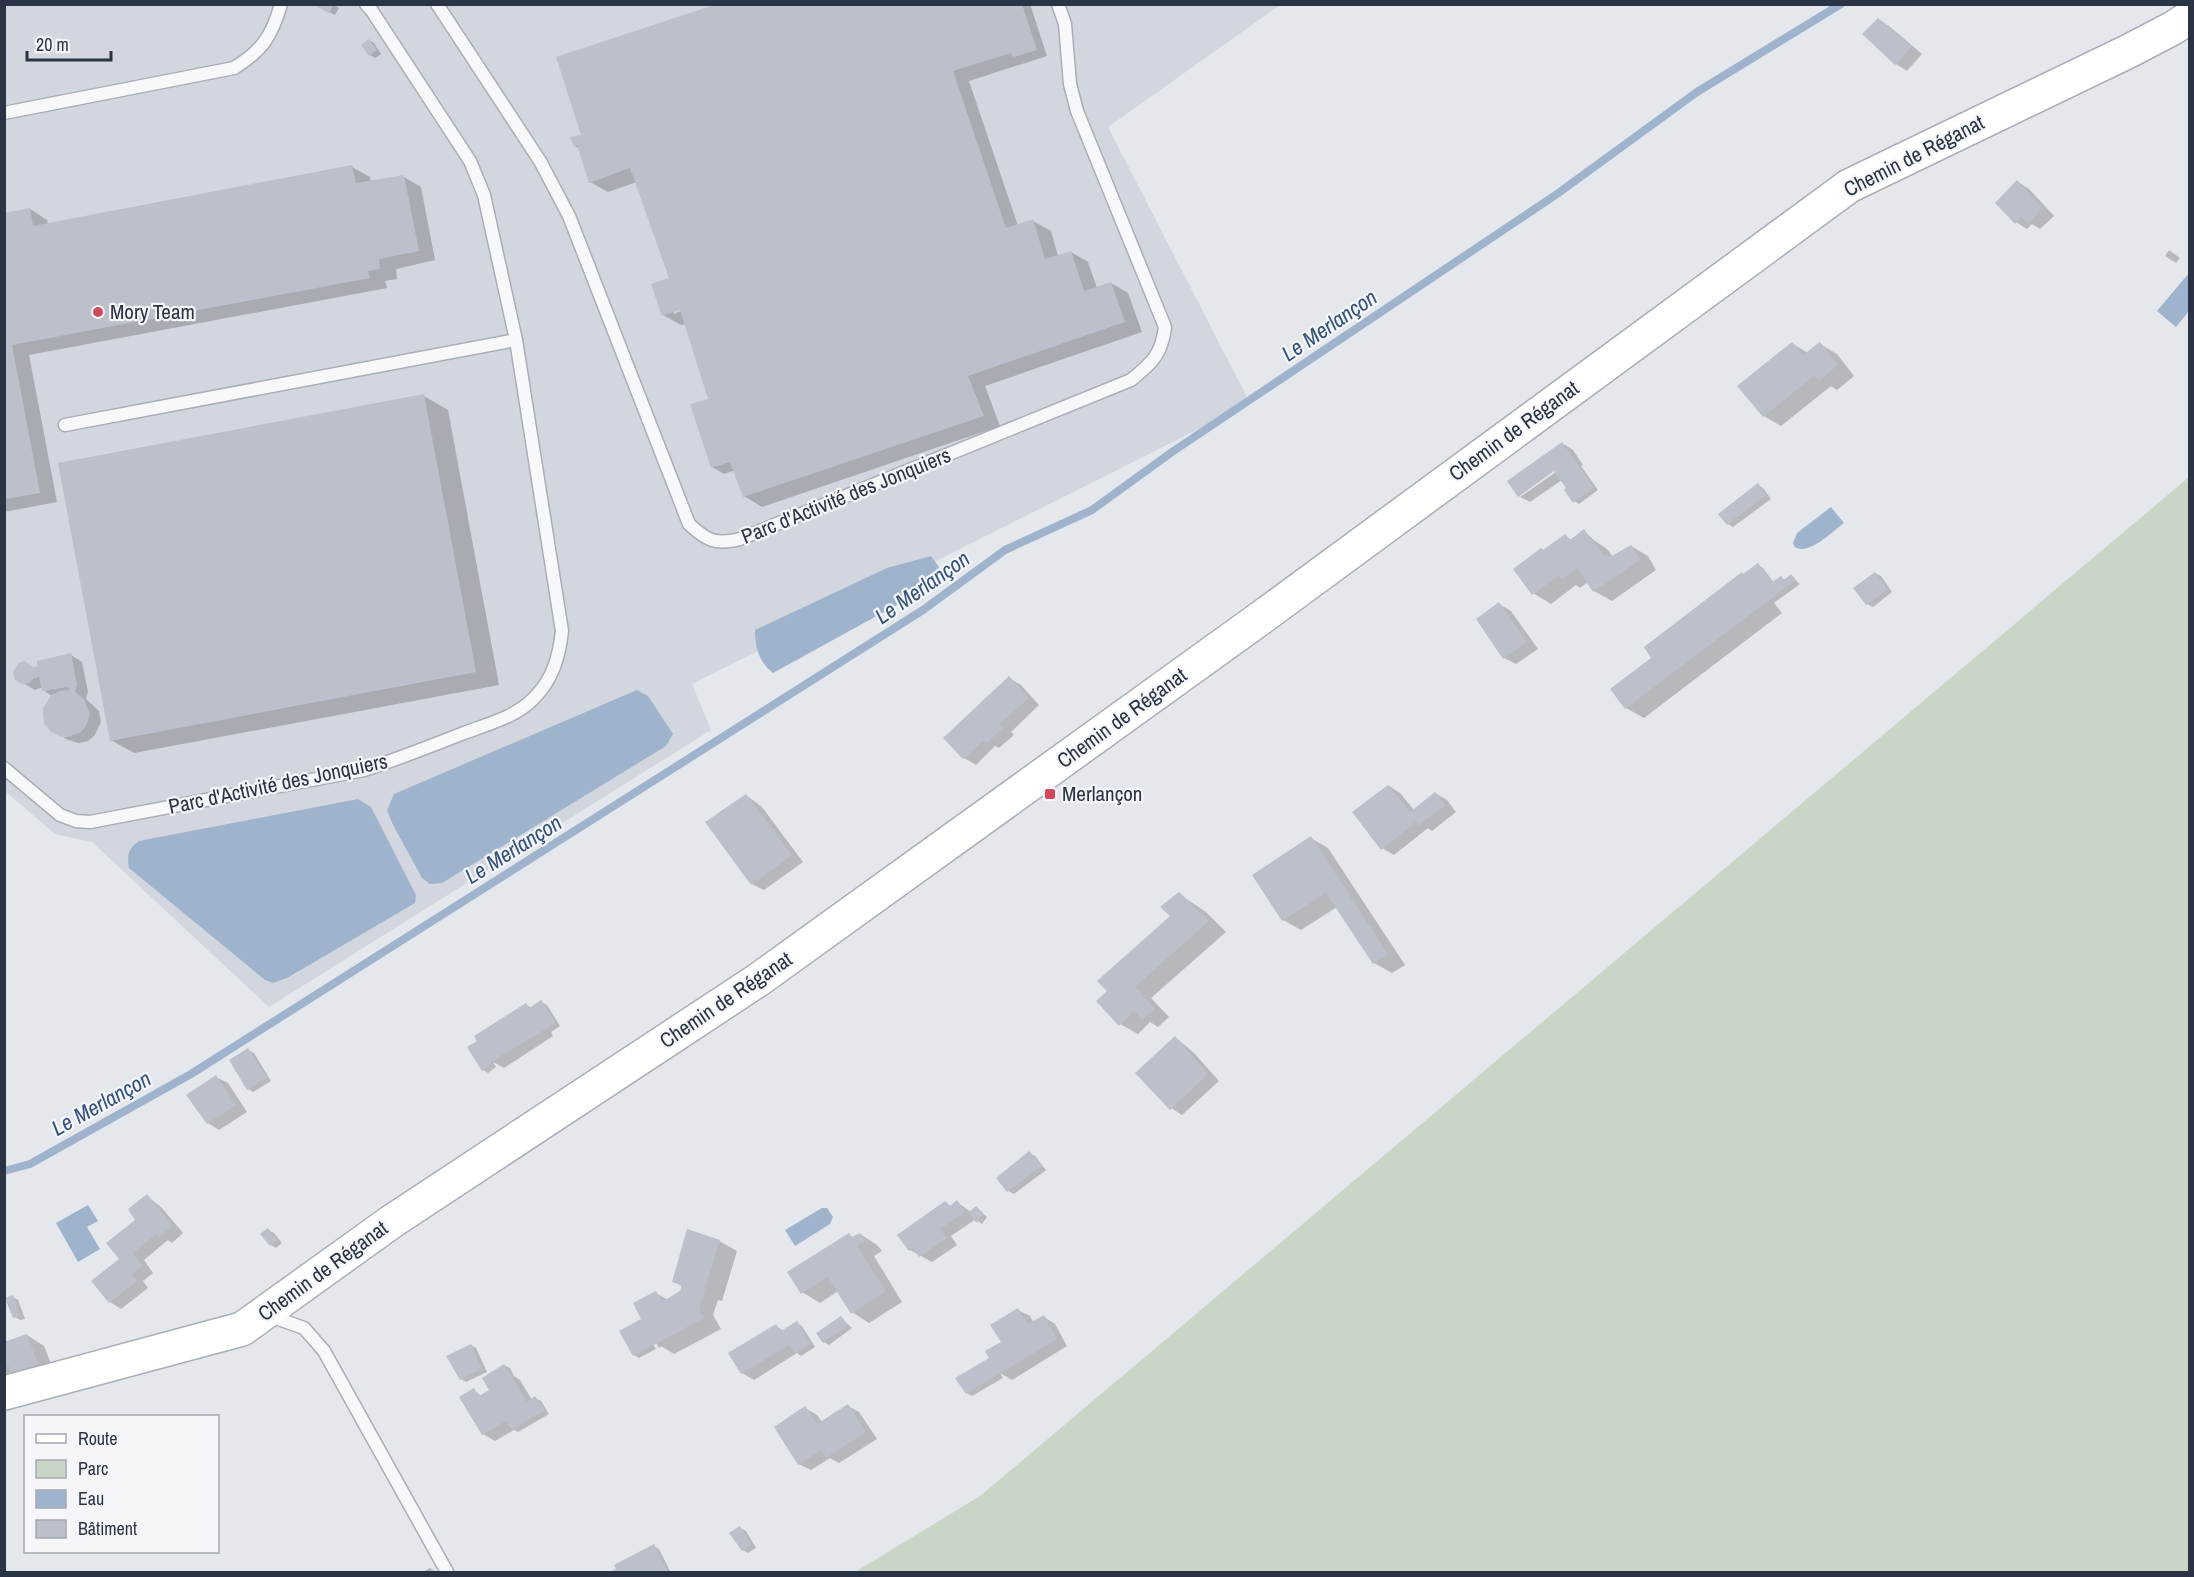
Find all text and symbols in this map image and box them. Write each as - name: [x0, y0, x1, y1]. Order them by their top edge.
- scale bar: [27, 24, 111, 62]
- text: 20 m: [36, 32, 69, 57]
- street label: Chemin de Réganat: [1839, 108, 1989, 203]
- water label: Le Merlançon: [1275, 282, 1383, 368]
- place label: Mory Team: [110, 297, 195, 326]
- marker: Mory Team: [91, 305, 105, 319]
- street label: Chemin de Réganat: [1443, 373, 1585, 488]
- street label: Parc d'Activité des Jonquiers: [737, 440, 955, 551]
- water label: Le Merlançon: [869, 543, 975, 631]
- street label: Chemin de Réganat: [1051, 660, 1193, 775]
- street label: Parc d'Activité des Jonquiers: [166, 746, 390, 821]
- place label: Merlançon: [1062, 779, 1142, 808]
- marker: Merlançon: [1043, 787, 1057, 801]
- water label: Le Merlançon: [459, 807, 567, 891]
- street label: Chemin de Réganat: [654, 944, 798, 1055]
- water label: Le Merlançon: [46, 1063, 156, 1143]
- street label: Chemin de Réganat: [252, 1213, 394, 1328]
- legend: [24, 1415, 219, 1553]
- text: Route: [78, 1426, 117, 1451]
- text: Parc: [78, 1456, 108, 1481]
- text: Eau: [78, 1486, 104, 1511]
- text: Bâtiment: [78, 1516, 137, 1541]

